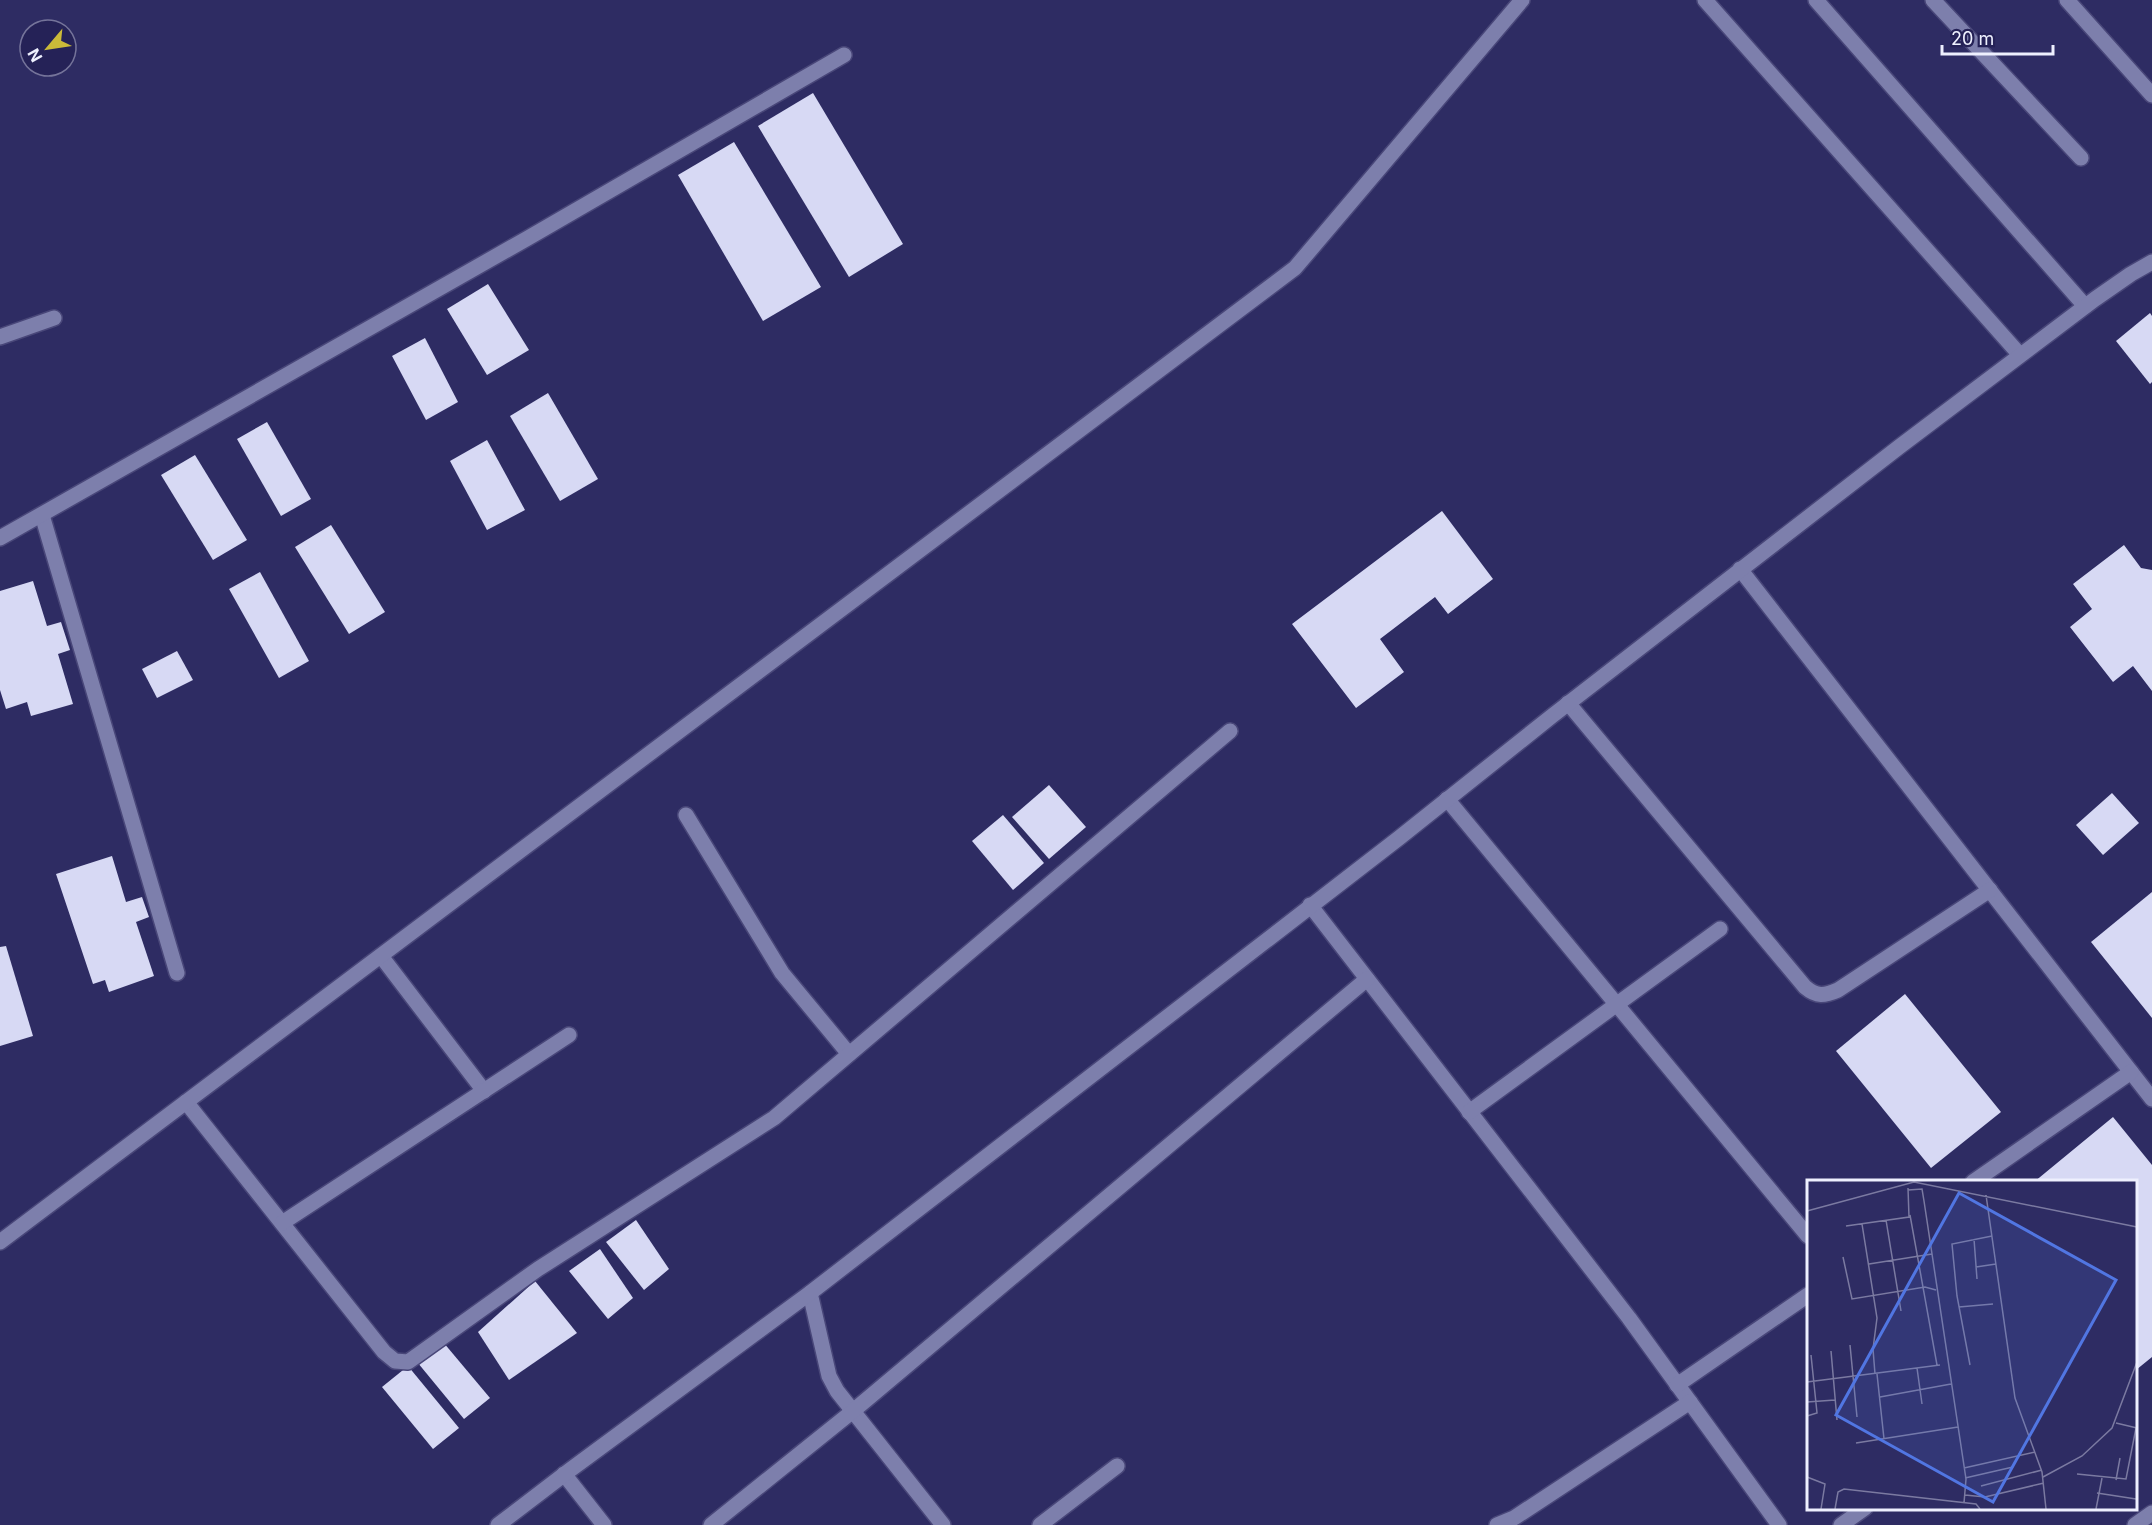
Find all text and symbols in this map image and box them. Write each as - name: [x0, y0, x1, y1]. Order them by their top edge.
- north arrow: [18, 18, 78, 78]
- scale bar: [1942, 18, 2053, 56]
- text: 20 m: [1951, 28, 1994, 49]
- text: N: [23, 45, 47, 65]
- inset map: [1807, 1180, 2137, 1510]

